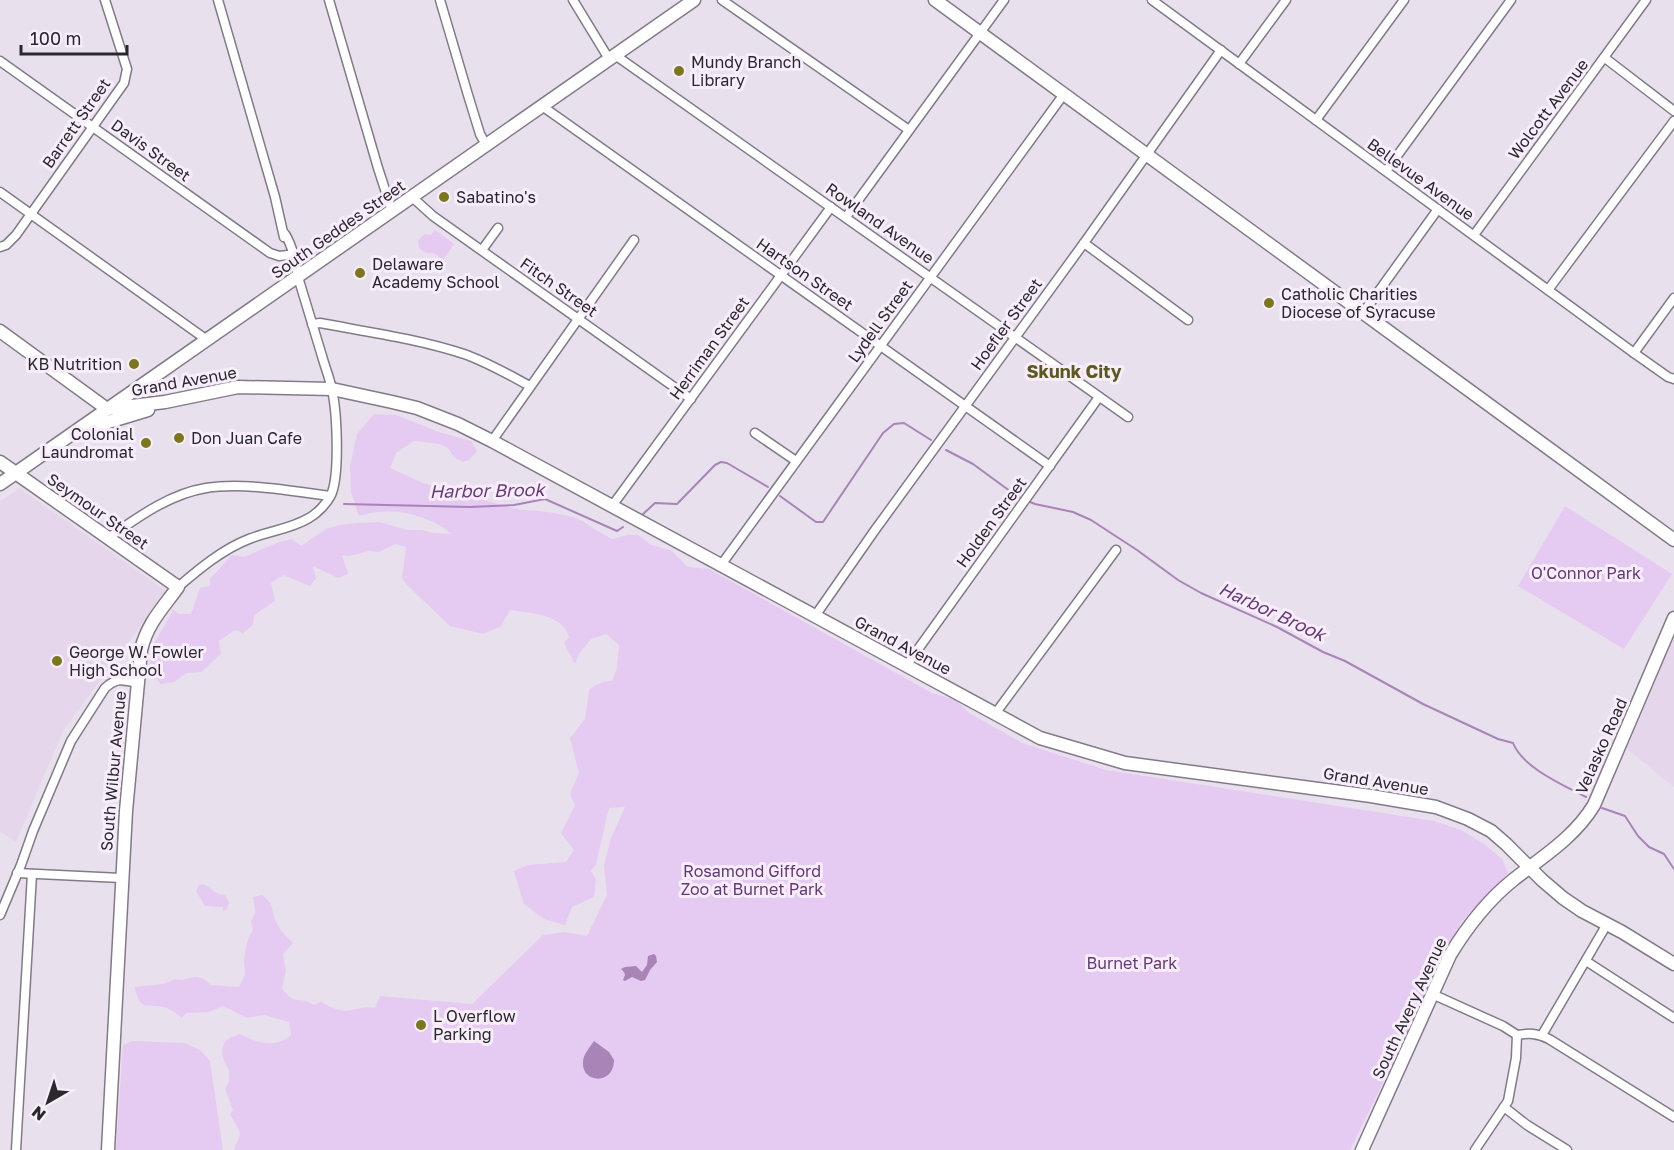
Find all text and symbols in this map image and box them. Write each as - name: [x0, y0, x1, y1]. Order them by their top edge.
- scale bar: [21, 18, 128, 56]
- text: 100 m: [30, 27, 81, 49]
- place label: Mundy Branch Library: [691, 52, 801, 90]
- street label: Wolcott Avenue: [1504, 55, 1592, 163]
- marker: Mundy Branch Library: [672, 64, 686, 78]
- street label: Barrett Street: [38, 74, 114, 172]
- street label: Davis Street: [107, 115, 195, 185]
- street label: Bellevue Avenue: [1364, 133, 1478, 225]
- street label: South Geddes Street: [267, 175, 409, 283]
- street label: Rowland Avenue: [822, 178, 938, 268]
- place label: Sabatino's: [456, 187, 536, 207]
- marker: Sabatino's: [437, 190, 451, 204]
- street label: Hartson Street: [753, 233, 857, 315]
- street label: Fitch Street: [516, 253, 602, 321]
- place label: Delaware Academy School: [372, 254, 499, 292]
- marker: Delaware Academy School: [353, 266, 367, 280]
- street label: Hoefler Street: [966, 274, 1046, 374]
- street label: Lydell Street: [843, 276, 917, 366]
- place label: Catholic Charities Diocese of Syracuse: [1281, 284, 1435, 322]
- street label: Herriman Street: [665, 293, 753, 403]
- marker: Catholic Charities Diocese of Syracuse: [1262, 296, 1276, 310]
- place label: KB Nutrition: [27, 354, 122, 374]
- marker: KB Nutrition: [127, 357, 141, 371]
- district label: Skunk City: [1027, 360, 1122, 382]
- street label: Grand Avenue: [130, 362, 238, 400]
- place label: Colonial Laundromat: [41, 424, 134, 462]
- place label: Don Juan Cafe: [191, 428, 302, 448]
- marker: Don Juan Cafe: [172, 431, 186, 445]
- marker: Colonial Laundromat: [139, 436, 153, 450]
- street label: Seymour Street: [43, 469, 153, 553]
- street label: Holden Street: [951, 473, 1031, 571]
- water label: Harbor Brook: [429, 478, 546, 502]
- park label: O'Connor Park: [1531, 563, 1641, 583]
- water label: Harbor Brook: [1216, 577, 1331, 646]
- street label: Grand Avenue: [851, 611, 955, 679]
- place label: George W. Fowler High School: [69, 642, 204, 680]
- marker: George W. Fowler High School: [50, 654, 64, 668]
- street label: South Wilbur Avenue: [96, 690, 130, 852]
- street label: Velasko Road: [1571, 695, 1631, 797]
- street label: Grand Avenue: [1322, 763, 1430, 799]
- park label: Rosamond Gifford Zoo at Burnet Park: [681, 861, 823, 899]
- street label: South Avery Avenue: [1367, 934, 1451, 1082]
- park label: Burnet Park: [1087, 953, 1177, 973]
- place label: L Overflow Parking: [433, 1006, 516, 1044]
- marker: L Overflow Parking: [414, 1018, 428, 1032]
- north arrow: [18, 1072, 78, 1132]
- text: N: [28, 1102, 50, 1125]

